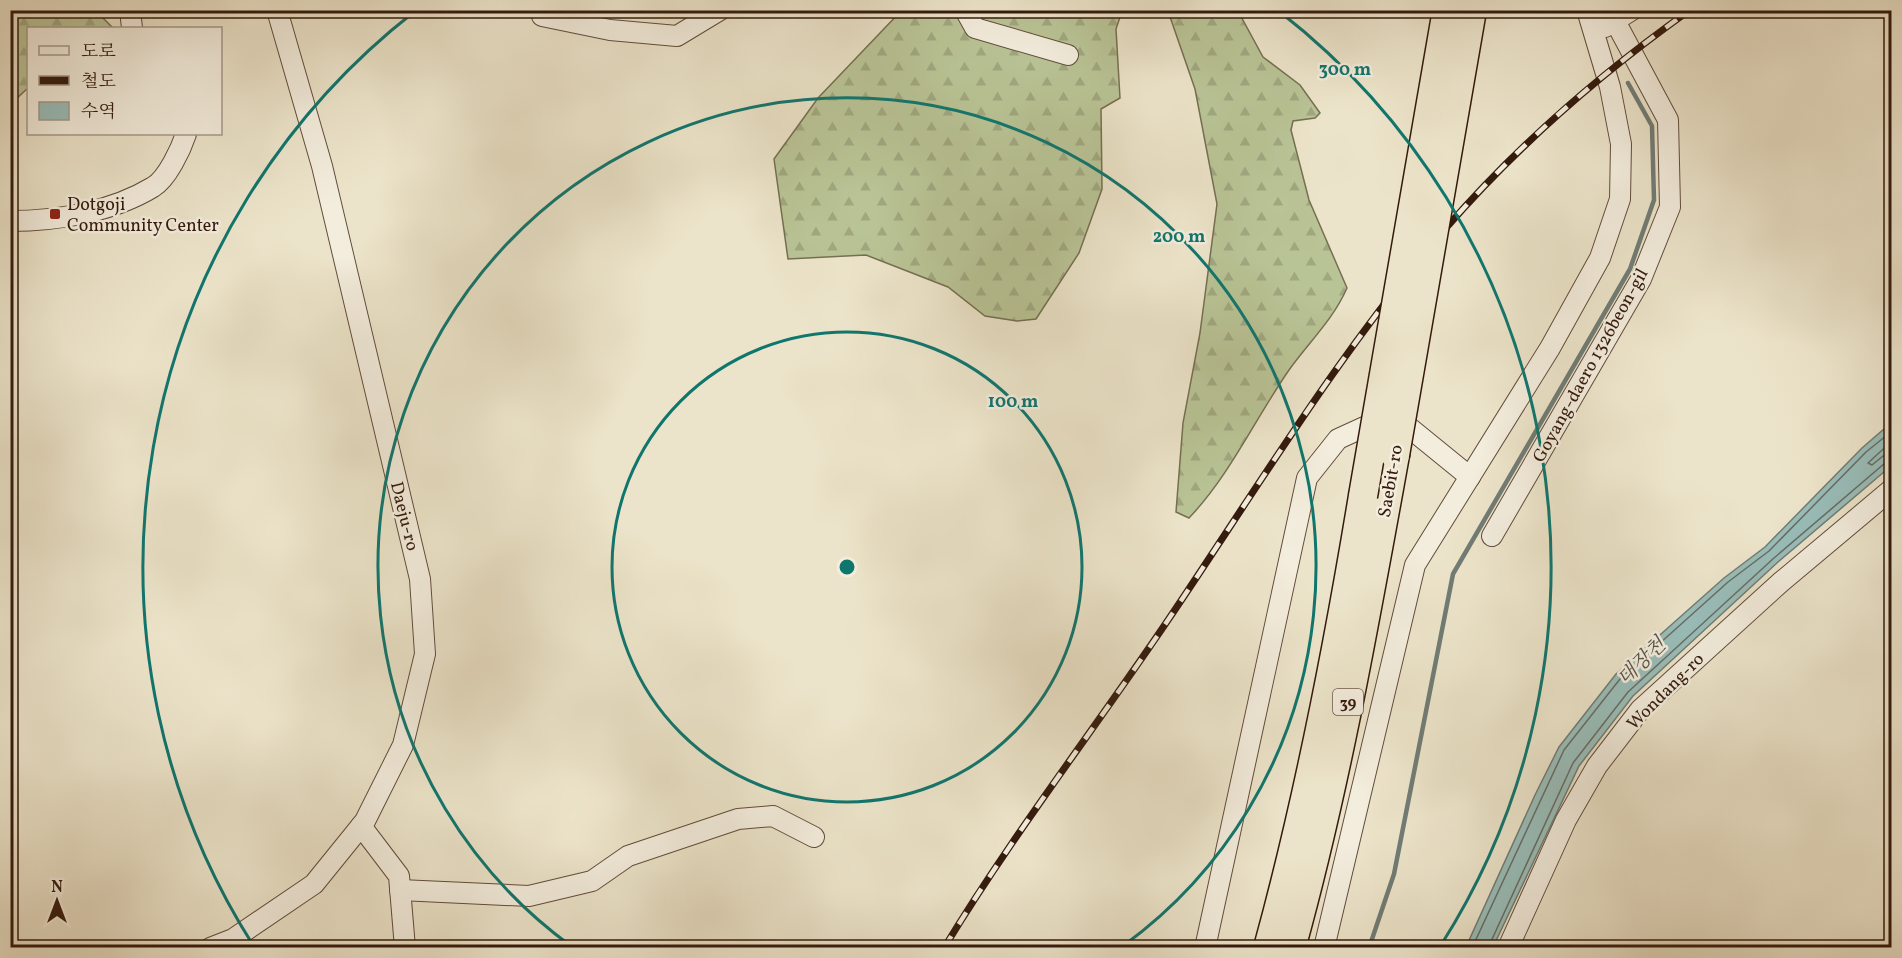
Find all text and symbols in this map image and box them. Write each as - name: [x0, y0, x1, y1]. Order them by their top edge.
- legend: [27, 27, 222, 135]
- text: 도로: [81, 40, 116, 65]
- text: 300 m: [1319, 58, 1371, 83]
- text: 철도: [81, 70, 116, 95]
- text: 수역: [81, 100, 116, 125]
- place label: Dotgoji Community Center: [67, 193, 219, 239]
- marker: Dotgoji Community Center: [48, 207, 62, 221]
- text: 200 m: [1153, 225, 1205, 250]
- street label: Goyang-daero 1326beon-gil: [1527, 264, 1655, 467]
- text: 100 m: [988, 390, 1038, 415]
- street label: Saebit-ro: [1373, 443, 1410, 520]
- street label: Daeju-ro: [383, 479, 424, 554]
- centre of rings: [837, 557, 857, 577]
- water label: 대장천: [1612, 631, 1674, 693]
- street label: Wondang-ro: [1622, 648, 1710, 736]
- road number: 39: [1333, 689, 1363, 715]
- north arrow: [27, 871, 87, 931]
- text: N: [51, 877, 63, 899]

